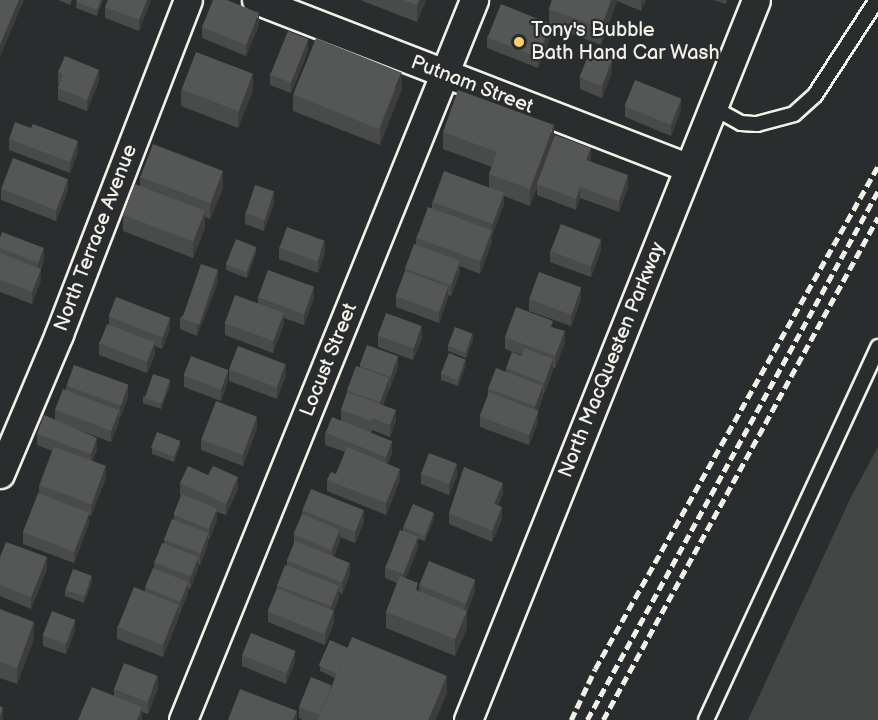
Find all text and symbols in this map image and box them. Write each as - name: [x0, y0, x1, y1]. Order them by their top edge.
- place label: Tony's Bubble Bath Hand Car Wash: [531, 19, 720, 66]
- marker: Tony's Bubble Bath Hand Car Wash: [512, 35, 526, 49]
- street label: Putnam Street: [407, 51, 537, 119]
- street label: North Terrace Avenue: [49, 141, 143, 335]
- street label: North MacQuesten Parkway: [554, 239, 670, 481]
- street label: Locust Street: [295, 300, 363, 420]

